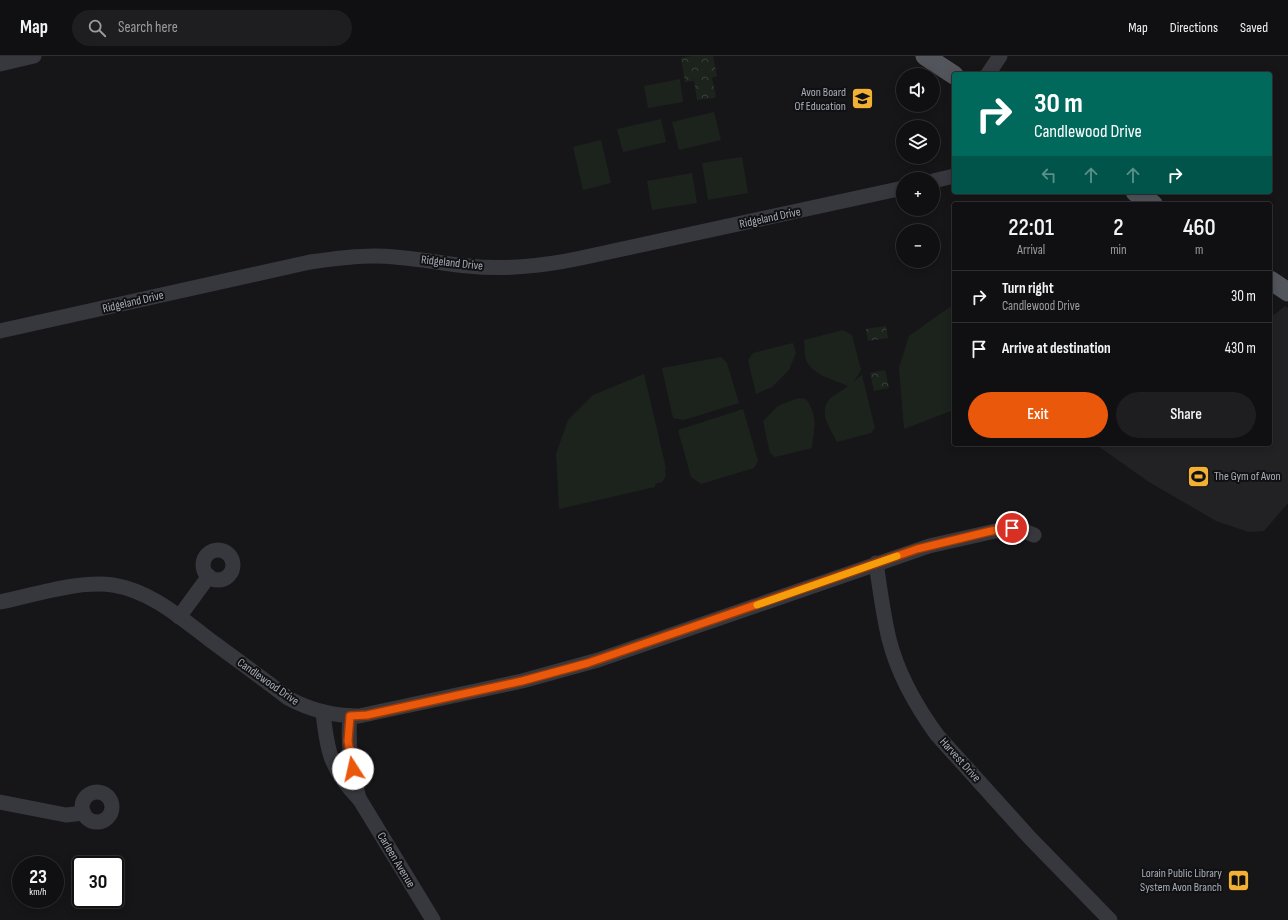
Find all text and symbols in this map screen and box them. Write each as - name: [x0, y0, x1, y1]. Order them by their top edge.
- search box: [72, 10, 352, 46]
- text: Map: [20, 16, 48, 39]
- icon: search: [86, 17, 108, 39]
- text: Search here: [118, 18, 178, 37]
- text: Map: [1128, 19, 1148, 36]
- text: Directions: [1170, 19, 1218, 36]
- text: Saved: [1240, 19, 1268, 36]
- map controls: [896, 68, 940, 268]
- button: sound: [896, 68, 940, 112]
- place label: Avon Board Of Education: [795, 85, 846, 114]
- school or university icon: Avon Board Of Education: [849, 86, 875, 112]
- text: 30 m: [1034, 87, 1083, 120]
- icon: right: [968, 88, 1020, 140]
- button: layers: [896, 120, 940, 164]
- text: Candlewood Drive: [1034, 121, 1142, 142]
- icon: left: [1038, 164, 1060, 186]
- icon: ahead: [1080, 164, 1102, 186]
- icon: ahead: [1122, 164, 1144, 186]
- icon: right: [1164, 164, 1186, 186]
- button: +: [896, 172, 940, 216]
- street label: Ridgeland Drive: [738, 204, 802, 232]
- text: 22:01: [1008, 213, 1054, 242]
- text: 2: [1113, 213, 1124, 242]
- text: 460: [1183, 213, 1216, 242]
- button: −: [896, 224, 940, 268]
- text: Arrival: [1017, 242, 1045, 258]
- text: min: [1110, 242, 1127, 258]
- text: m: [1195, 242, 1203, 258]
- street label: Ridgeland Drive: [420, 252, 484, 274]
- text: Turn right: [1002, 279, 1054, 298]
- icon: right: [968, 286, 990, 308]
- text: 30 m: [1231, 287, 1256, 306]
- street label: Ridgeland Drive: [101, 288, 165, 316]
- text: Candlewood Drive: [1002, 298, 1080, 314]
- icon: arrive: [968, 338, 990, 360]
- text: Arrive at destination: [1002, 339, 1111, 358]
- text: 430 m: [1225, 339, 1256, 358]
- button: Exit: [968, 392, 1108, 438]
- button: Share: [1116, 392, 1256, 438]
- sports icon: The Gym of Avon: [1185, 463, 1211, 489]
- place label: The Gym of Avon: [1214, 469, 1281, 484]
- pin: [995, 511, 1029, 545]
- icon: arrive: [1001, 517, 1023, 539]
- street label: Candlewood Drive: [234, 655, 302, 709]
- street label: Harvest Drive: [936, 735, 984, 785]
- position arrow: [332, 748, 374, 790]
- street label: Carleen Avenue: [374, 830, 418, 891]
- speed limit sign: 30: [72, 856, 124, 908]
- text: 23: [29, 865, 47, 889]
- place label: Lorain Public Library System Avon Branch: [1140, 866, 1222, 895]
- library icon: Lorain Public Library System Avon Branch: [1225, 867, 1251, 893]
- text: km/h: [29, 886, 47, 898]

